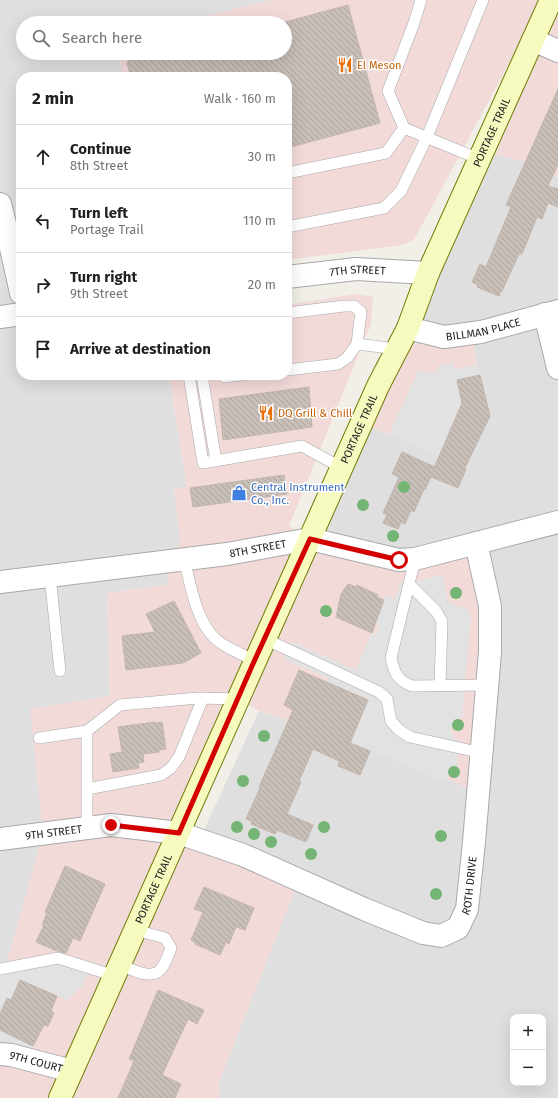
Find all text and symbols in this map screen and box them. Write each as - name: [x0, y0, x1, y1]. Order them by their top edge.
- search box: [16, 16, 292, 60]
- icon: search: [30, 27, 52, 49]
- text: Search here: [62, 29, 142, 47]
- restaurant icon: El Meson: [336, 56, 354, 74]
- place label: El Meson: [357, 59, 402, 72]
- text: 2 min: [32, 88, 74, 109]
- text: Walk · 160 m: [204, 91, 276, 106]
- street label: PORTAGE TRAIL: [470, 95, 513, 169]
- text: Continue: [70, 140, 131, 158]
- icon: ahead: [32, 146, 54, 168]
- text: 30 m: [248, 149, 276, 164]
- text: 8th Street: [70, 158, 128, 173]
- text: Turn left: [70, 204, 128, 222]
- icon: left: [32, 210, 54, 232]
- text: 110 m: [243, 213, 276, 228]
- text: Portage Trail: [70, 222, 144, 237]
- street label: 7TH STREET: [329, 263, 386, 279]
- text: Turn right: [70, 268, 137, 286]
- icon: right: [32, 274, 54, 296]
- text: 20 m: [248, 277, 276, 292]
- text: 9th Street: [70, 286, 128, 301]
- street label: BILLMAN PLACE: [445, 315, 522, 343]
- icon: arrive: [32, 338, 54, 360]
- text: Arrive at destination: [70, 340, 211, 358]
- street label: PORTAGE TRAIL: [338, 391, 380, 466]
- restaurant icon: DQ Grill & Chill: [257, 404, 275, 422]
- place label: DQ Grill & Chill: [278, 407, 352, 420]
- place label: Central Instrument Co., Inc.: [251, 481, 345, 507]
- shop icon: Central Instrument Co., Inc.: [230, 484, 248, 502]
- street label: 8TH STREET: [228, 537, 288, 560]
- route start: [390, 551, 408, 569]
- route end: [102, 816, 120, 834]
- street label: 9TH STREET: [24, 822, 83, 842]
- street label: PORTAGE TRAIL: [132, 852, 175, 926]
- street label: ROTH DRIVE: [459, 855, 479, 917]
- map controls: [510, 1014, 546, 1086]
- button: +: [510, 1014, 546, 1050]
- street label: 9TH COURT: [8, 1048, 64, 1075]
- button: −: [510, 1050, 546, 1086]

